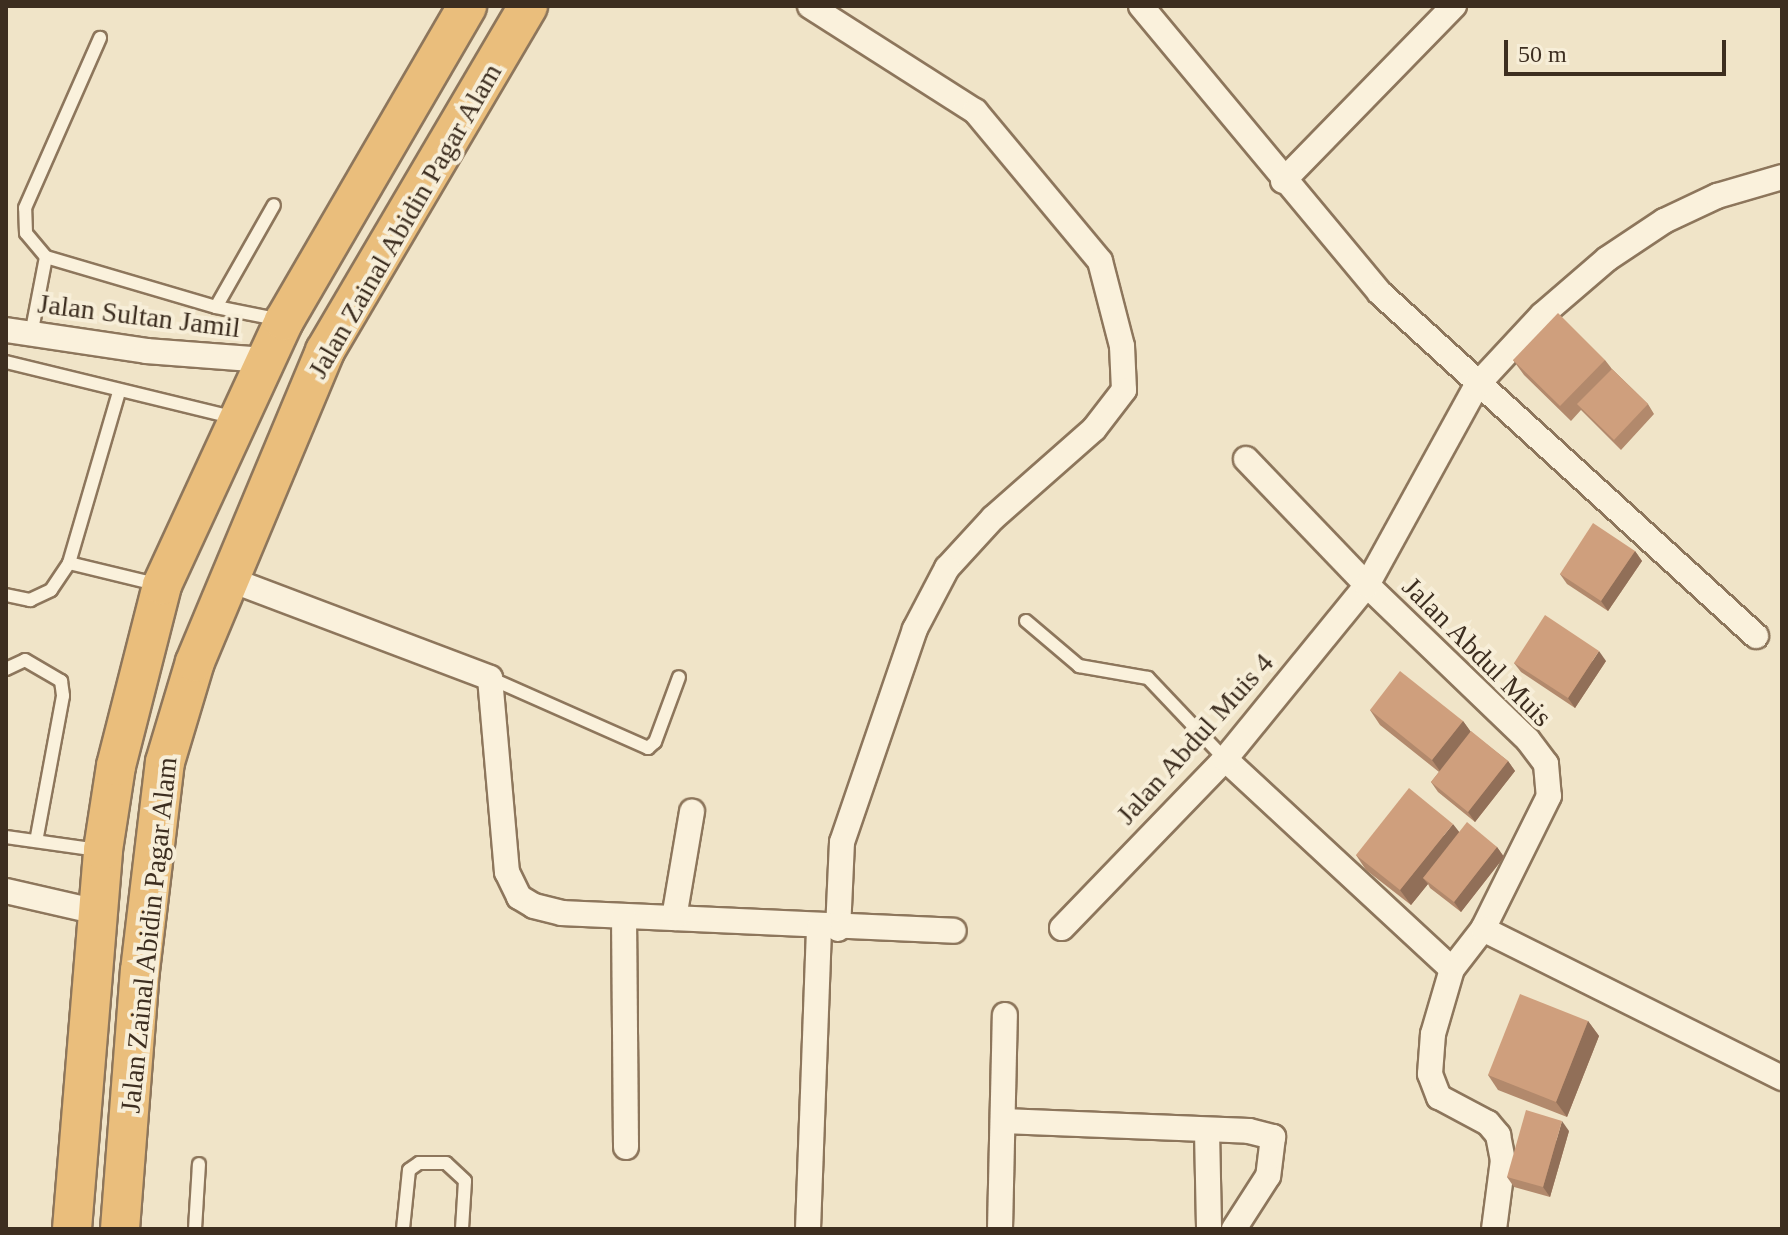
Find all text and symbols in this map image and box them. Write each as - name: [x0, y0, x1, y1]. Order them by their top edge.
- scale bar: [1508, 24, 1730, 74]
- text: 50 m: [1518, 41, 1567, 67]
- street label: Jalan Zainal Abidin Pagar Alam: [300, 56, 510, 386]
- street label: Jalan Sultan Jamil: [36, 287, 242, 345]
- street label: Jalan Abdul Muis: [1395, 570, 1559, 734]
- street label: Jalan Abdul Muis 4: [1109, 646, 1281, 832]
- street label: Jalan Zainal Abidin Pagar Alam: [113, 754, 185, 1116]

